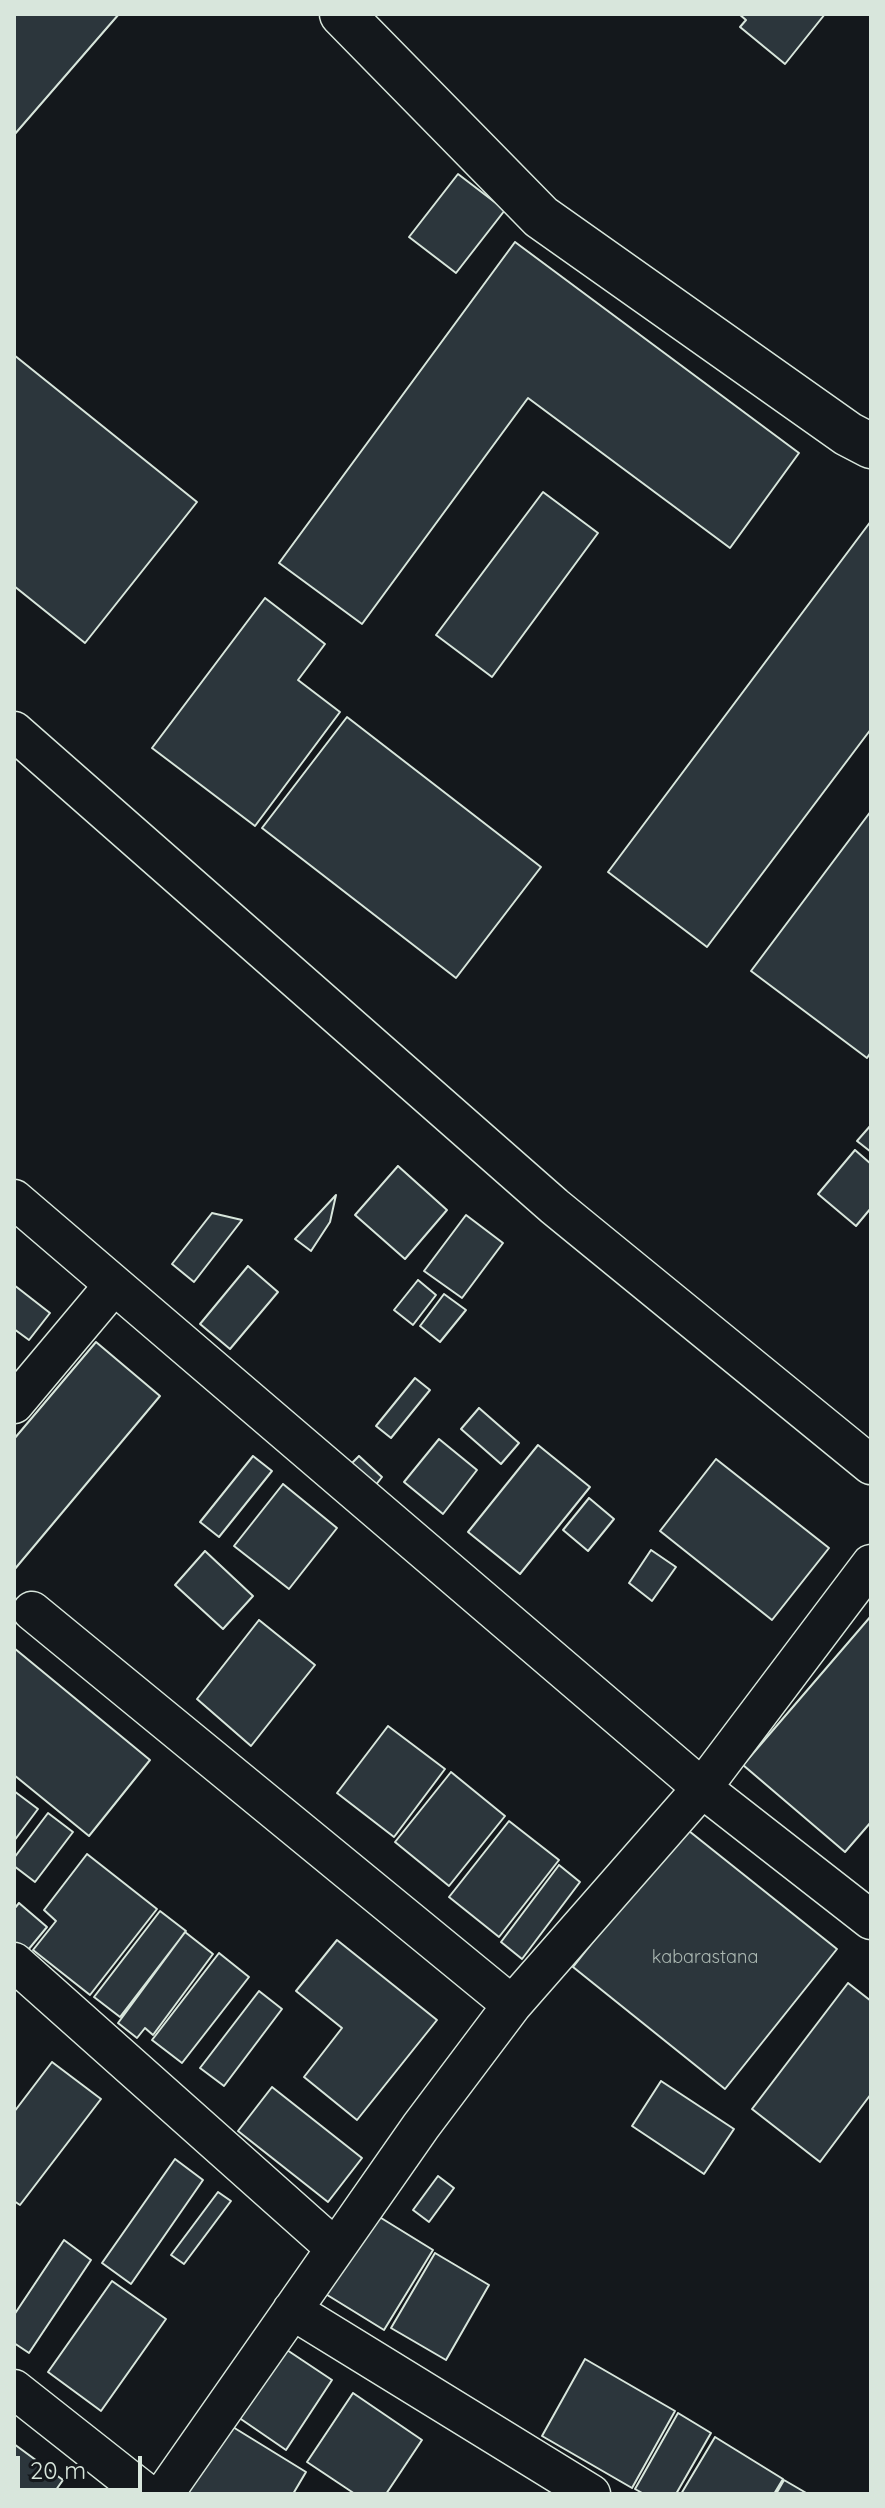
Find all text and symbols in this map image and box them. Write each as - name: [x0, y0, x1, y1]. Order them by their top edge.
- house number: kabarastana: [652, 1947, 758, 1969]
- scale bar: [20, 2440, 146, 2490]
- text: 20 m: [30, 2455, 86, 2485]

